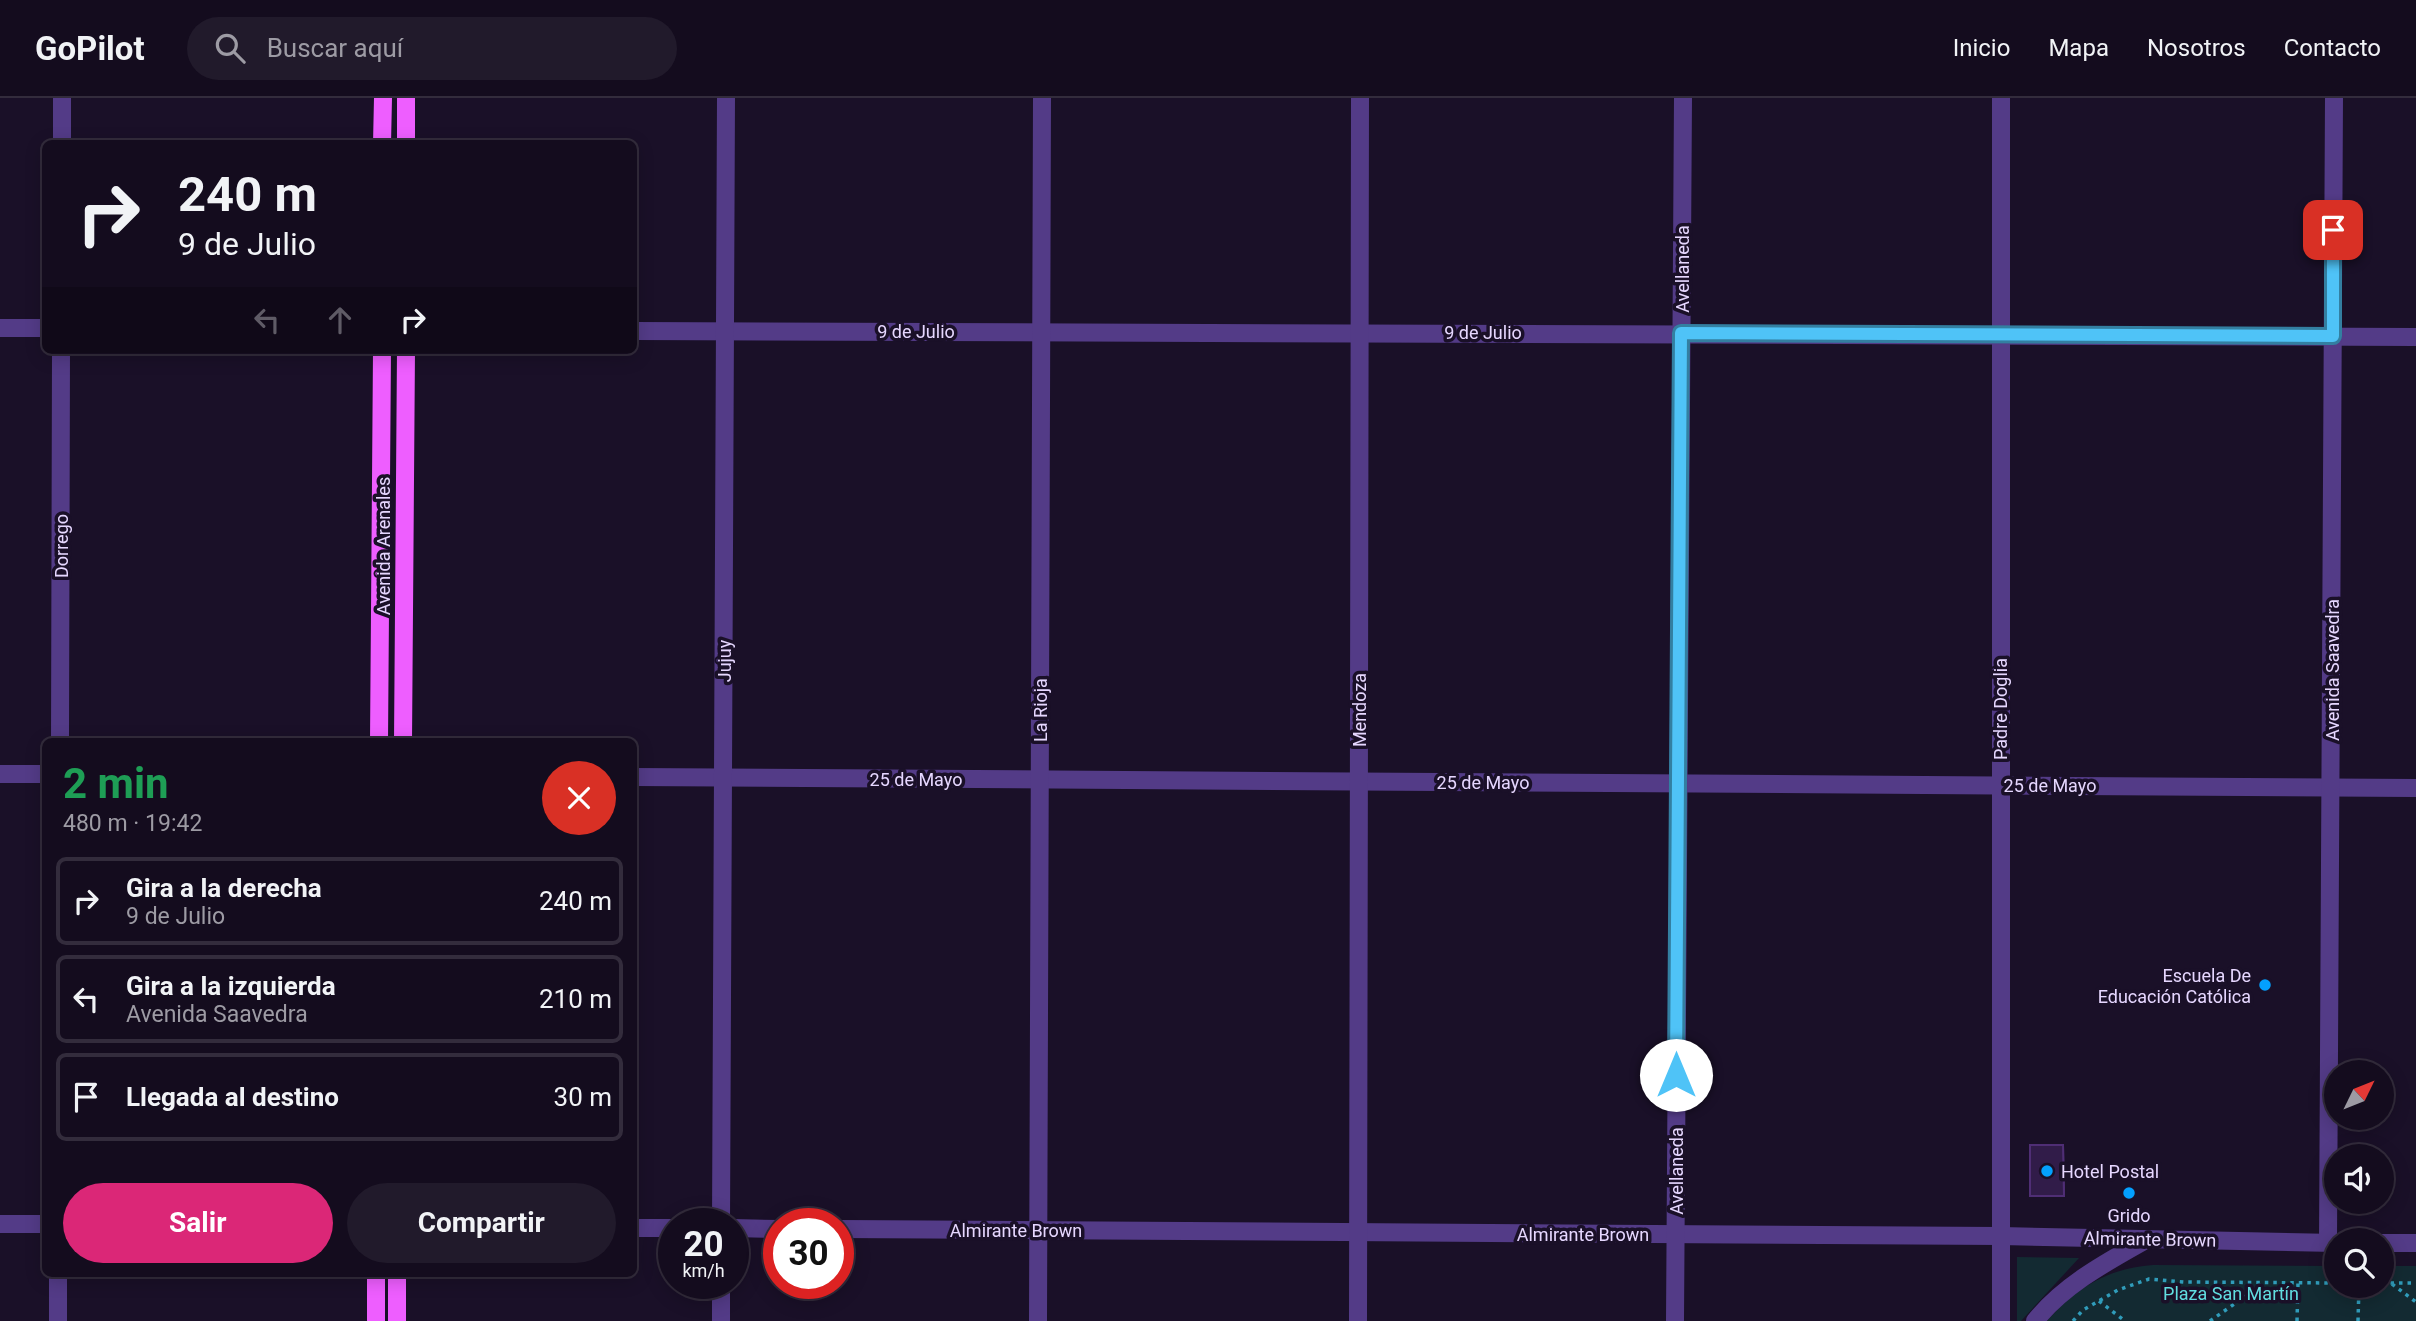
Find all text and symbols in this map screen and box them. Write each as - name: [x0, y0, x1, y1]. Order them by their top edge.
- search box: [187, 17, 677, 80]
- text: GoPilot: [35, 29, 145, 68]
- icon: search: [211, 29, 249, 67]
- text: Buscar aquí: [267, 33, 403, 63]
- text: Inicio: [1953, 34, 2010, 62]
- text: Mapa: [2048, 34, 2109, 62]
- text: Nosotros: [2147, 34, 2246, 62]
- text: Contacto: [2284, 34, 2381, 62]
- text: 240 m: [178, 166, 317, 223]
- icon: right: [63, 168, 154, 259]
- pin: [2303, 200, 2363, 260]
- icon: arrive: [2314, 211, 2352, 249]
- text: 9 de Julio: [178, 225, 316, 263]
- street label: Avellaneda: [1672, 225, 1693, 313]
- icon: left: [248, 301, 286, 339]
- icon: ahead: [321, 301, 359, 339]
- icon: right: [394, 301, 432, 339]
- street label: 9 de Julio: [877, 321, 955, 342]
- street label: 9 de Julio: [1444, 322, 1522, 343]
- street label: Avenida Arenales: [373, 477, 394, 615]
- street label: Dorrego: [51, 514, 72, 578]
- street label: Avenida Saavedra: [2322, 599, 2343, 741]
- street label: Jujuy: [714, 639, 735, 682]
- street label: Padre Doglia: [1990, 658, 2011, 760]
- street label: Mendoza: [1349, 673, 1370, 747]
- street label: La Rioja: [1030, 678, 1051, 742]
- text: 2 min: [63, 759, 169, 808]
- button: close: [542, 761, 616, 835]
- street label: 25 de Mayo: [870, 769, 962, 790]
- street label: 25 de Mayo: [1437, 772, 1529, 793]
- street label: 25 de Mayo: [2004, 775, 2096, 796]
- text: 480 m · 19:42: [63, 810, 202, 837]
- text: Gira a la derecha: [126, 873, 322, 903]
- icon: right: [67, 882, 105, 920]
- text: 240 m: [539, 886, 612, 916]
- text: 9 de Julio: [126, 903, 225, 930]
- place label: Escuela De Educación Católica: [2098, 965, 2251, 1007]
- text: Gira a la izquierda: [126, 971, 336, 1001]
- marker: Escuela De Educación Católica: [2257, 977, 2273, 993]
- icon: left: [67, 980, 105, 1018]
- text: 210 m: [539, 984, 612, 1014]
- text: Avenida Saavedra: [126, 1001, 308, 1028]
- position arrow: [1639, 1038, 1713, 1112]
- north arrow: [2324, 1060, 2394, 1130]
- map controls: [2324, 1060, 2394, 1298]
- icon: arrive: [67, 1078, 105, 1116]
- text: Llegada al destino: [126, 1082, 339, 1112]
- text: 30 m: [554, 1082, 612, 1112]
- street label: Avellaneda: [1666, 1127, 1687, 1215]
- button: sound: [2324, 1144, 2394, 1214]
- place label: Hotel Postal: [2061, 1161, 2159, 1182]
- marker: Hotel Postal: [2039, 1163, 2055, 1179]
- button: Salir: [63, 1183, 333, 1263]
- button: Compartir: [347, 1183, 616, 1263]
- marker: Grido: [2121, 1185, 2137, 1201]
- place label: Grido: [2107, 1205, 2151, 1226]
- speed limit sign: 30: [763, 1208, 854, 1299]
- street label: Almirante Brown: [950, 1220, 1082, 1241]
- text: 20: [683, 1224, 724, 1265]
- street label: Almirante Brown: [1517, 1224, 1649, 1245]
- street label: Almirante Brown: [2084, 1227, 2216, 1251]
- button: search: [2324, 1228, 2394, 1298]
- text: km/h: [682, 1260, 725, 1281]
- park label: Plaza San Martín: [2163, 1283, 2299, 1304]

